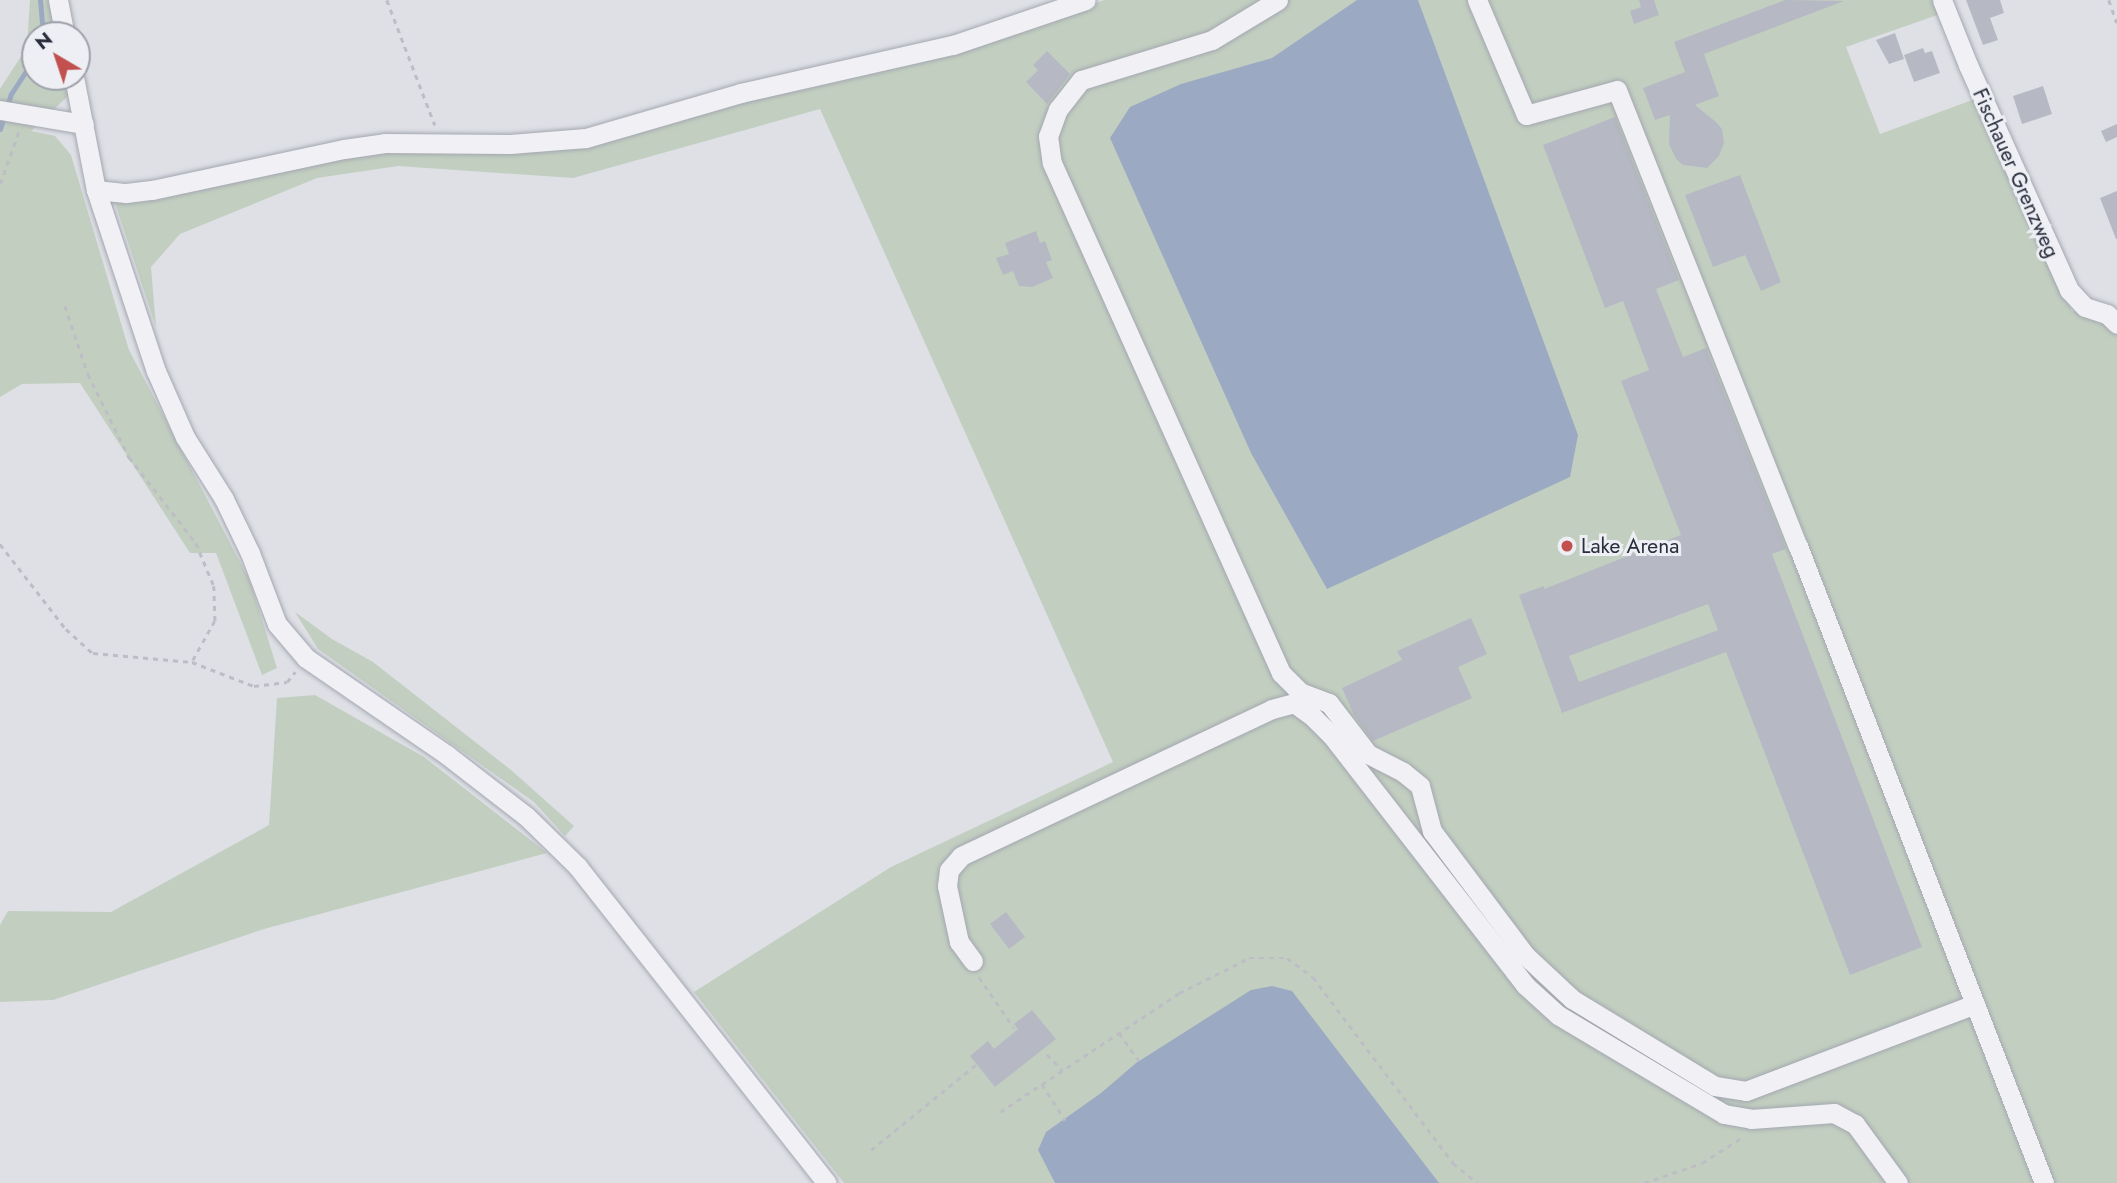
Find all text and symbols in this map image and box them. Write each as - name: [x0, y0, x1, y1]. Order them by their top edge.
- north arrow: [21, 21, 91, 91]
- text: N: [29, 26, 58, 56]
- street label: Fischauer Grenzweg: [1967, 84, 2065, 262]
- place label: Lake Arena: [1581, 533, 1679, 559]
- marker: Lake Arena: [1559, 538, 1575, 554]

